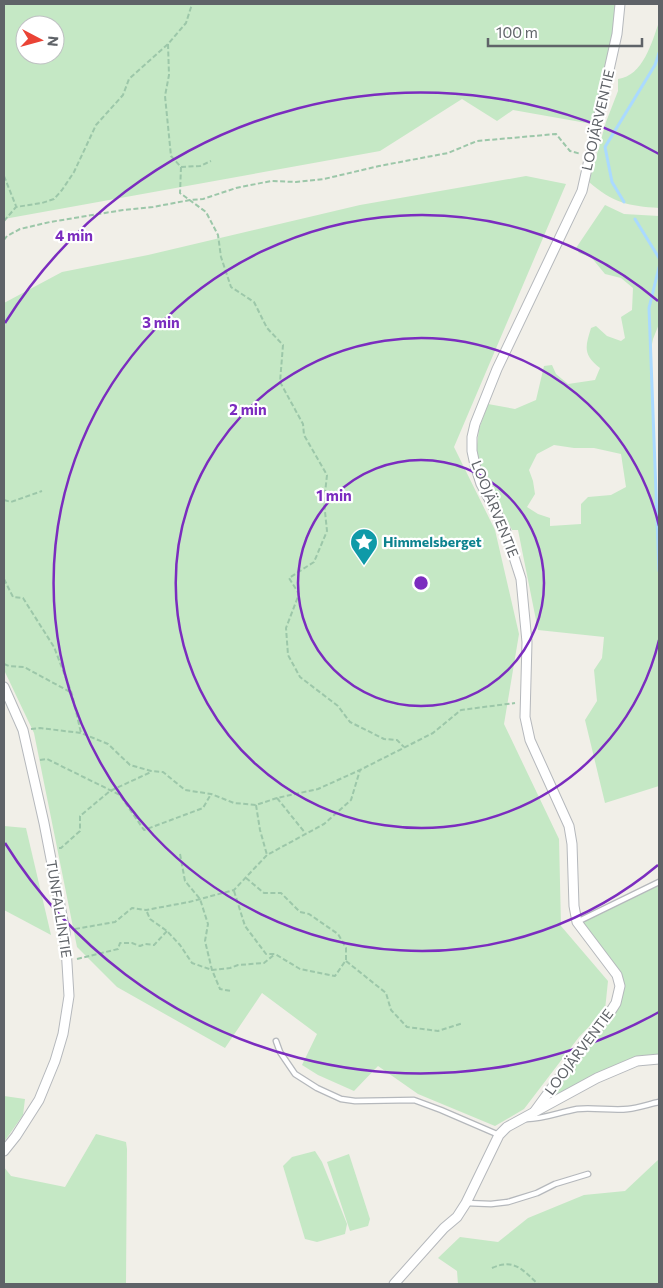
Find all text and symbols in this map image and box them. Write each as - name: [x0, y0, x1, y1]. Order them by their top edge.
- north arrow: [15, 15, 65, 65]
- scale bar: [488, 15, 642, 47]
- text: 100 m: [496, 23, 538, 41]
- text: N: [44, 35, 62, 48]
- street label: LOOJÄRVENTIE: [578, 68, 617, 172]
- text: 4 min: [55, 226, 93, 244]
- text: 3 min: [142, 313, 180, 331]
- text: 2 min: [229, 400, 267, 418]
- street label: LOOJÄRVENTIE: [468, 458, 523, 560]
- text: 1 min: [316, 486, 352, 504]
- place icon: Himmelsberget: [349, 527, 379, 566]
- place label: Himmelsberget: [383, 533, 482, 550]
- centre of rings: [412, 574, 430, 592]
- street label: TUNFALLINTIE: [43, 859, 76, 959]
- street label: LOOJÄRVENTIE: [541, 1005, 616, 1098]

